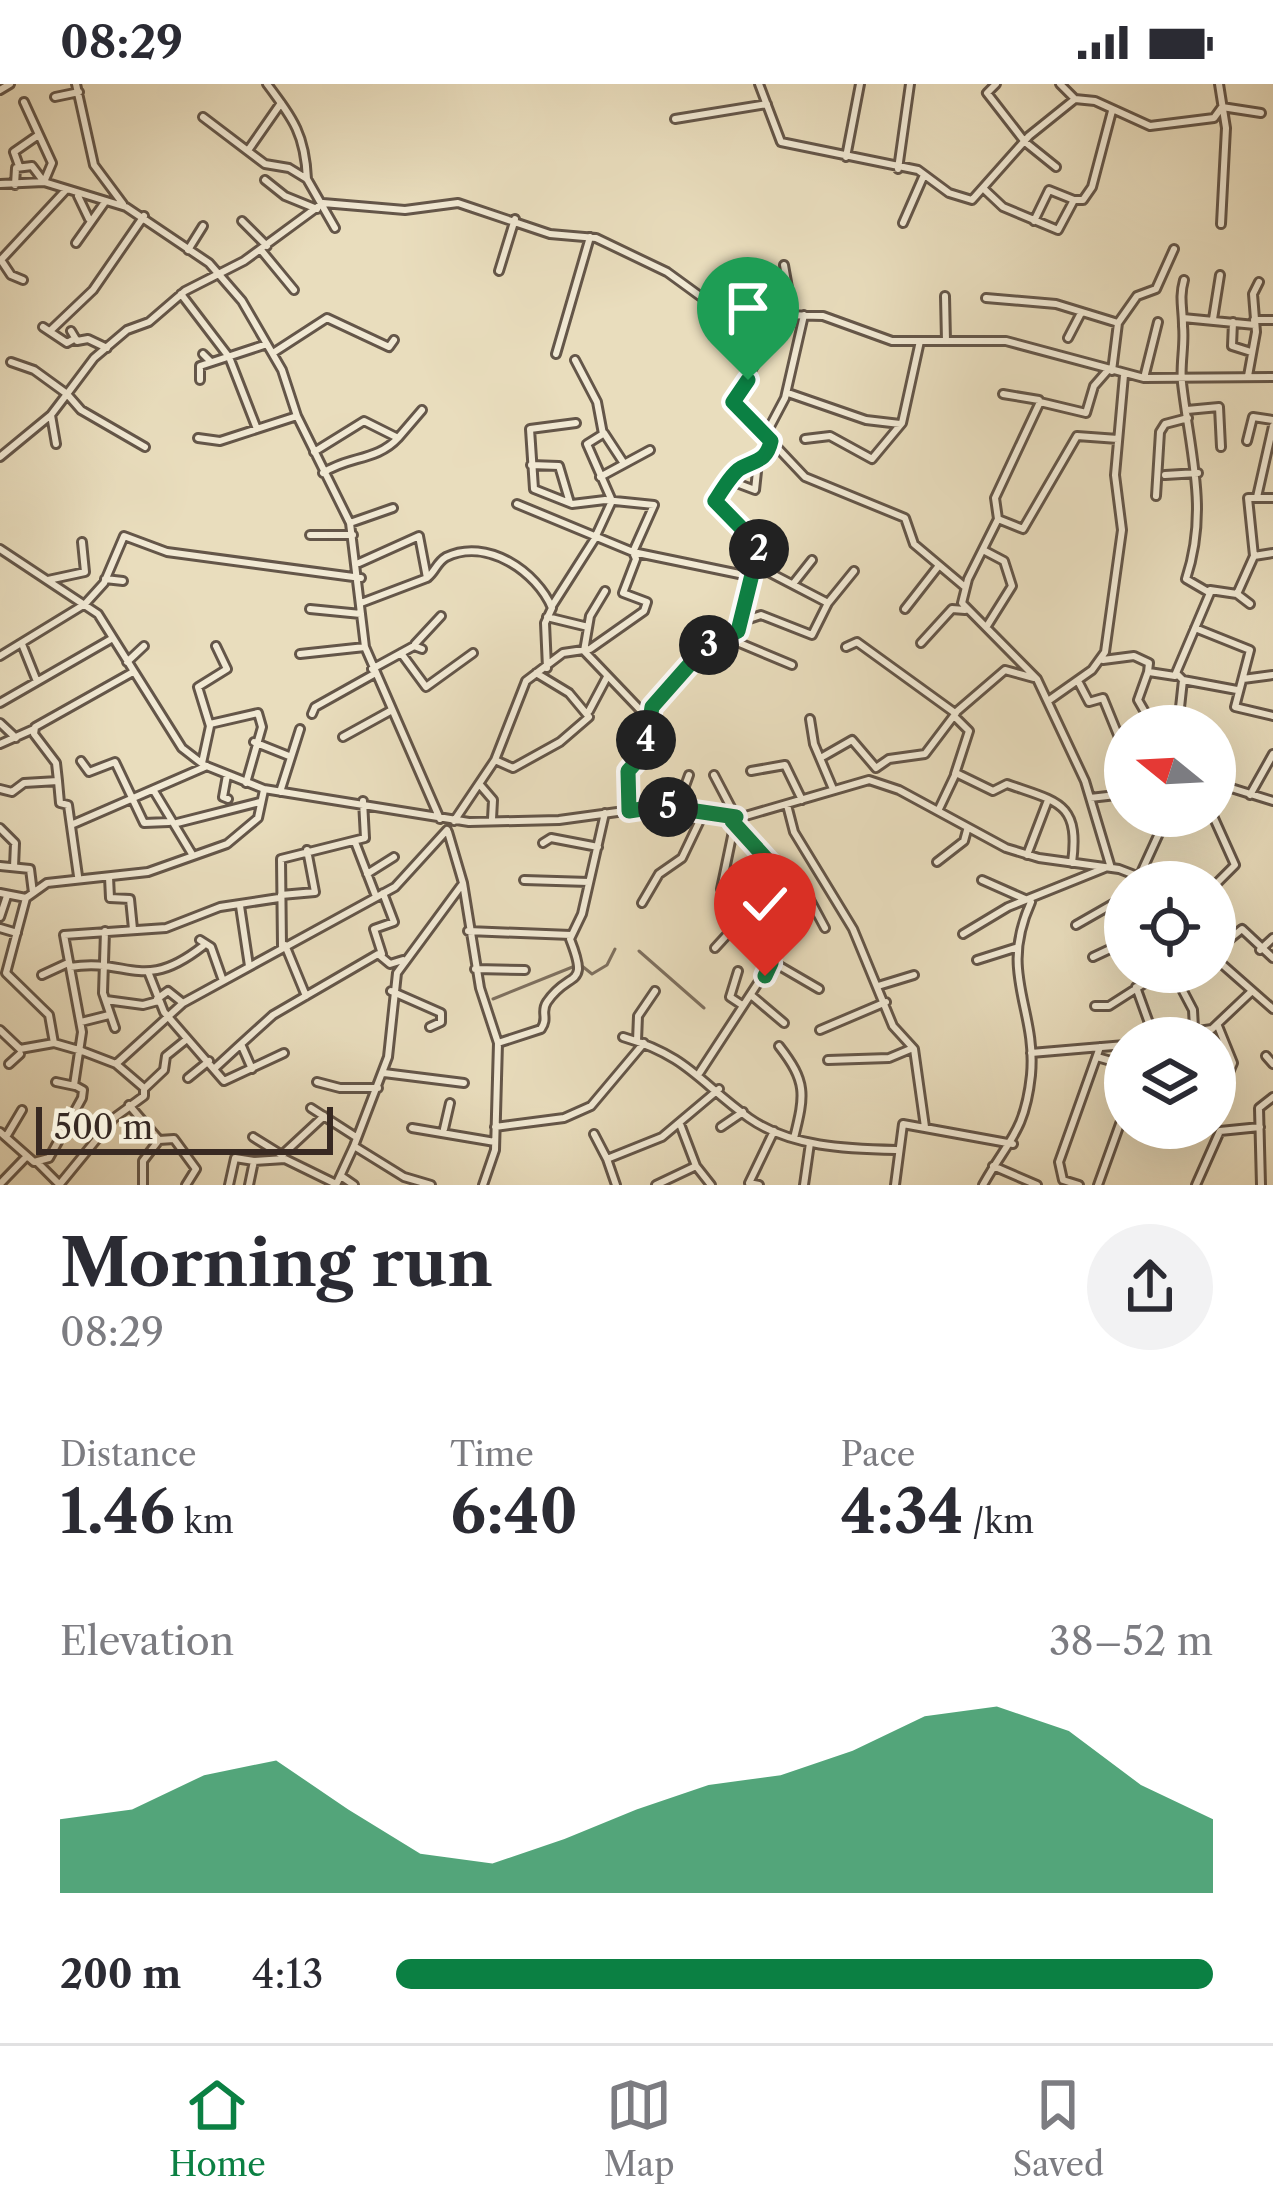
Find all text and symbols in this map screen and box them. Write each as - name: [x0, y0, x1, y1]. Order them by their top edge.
- text: 08:29: [60, 14, 183, 70]
- pin: [697, 257, 799, 380]
- icon: arrive: [715, 275, 781, 341]
- pin: 2: [729, 519, 789, 579]
- text: 2: [749, 528, 769, 569]
- pin: 3: [679, 615, 739, 675]
- text: 3: [700, 624, 718, 665]
- north arrow: [1104, 705, 1236, 837]
- map controls: [1104, 705, 1236, 1149]
- pin: 4: [616, 710, 676, 770]
- text: 4: [636, 719, 656, 760]
- pin: 5: [638, 777, 698, 837]
- text: 5: [659, 786, 677, 827]
- pin: [714, 853, 816, 976]
- button: locate: [1104, 861, 1236, 993]
- icon: check: [732, 871, 798, 937]
- button: layers: [1104, 1017, 1236, 1149]
- scale bar: [36, 1101, 333, 1154]
- text: 500 m: [54, 1107, 153, 1148]
- text: Morning run: [60, 1222, 493, 1303]
- button: share: [1087, 1224, 1213, 1350]
- text: 08:29: [60, 1308, 164, 1356]
- text: Distance: [60, 1434, 197, 1475]
- text: Time: [450, 1434, 534, 1475]
- text: Pace: [841, 1434, 915, 1475]
- text: 1.46: [60, 1475, 175, 1549]
- text: 6:40: [450, 1475, 578, 1549]
- text: 4:34: [841, 1475, 963, 1549]
- text: km: [175, 1501, 234, 1542]
- text: /km: [963, 1501, 1034, 1542]
- text: Elevation: [60, 1617, 234, 1665]
- text: 38–52 m: [1049, 1617, 1213, 1665]
- text: 200 m: [60, 1950, 181, 1998]
- text: 4:13: [252, 1950, 323, 1998]
- tab: Home: [169, 2072, 266, 2185]
- tab: Map: [604, 2072, 675, 2185]
- tab: Saved: [1012, 2072, 1104, 2185]

